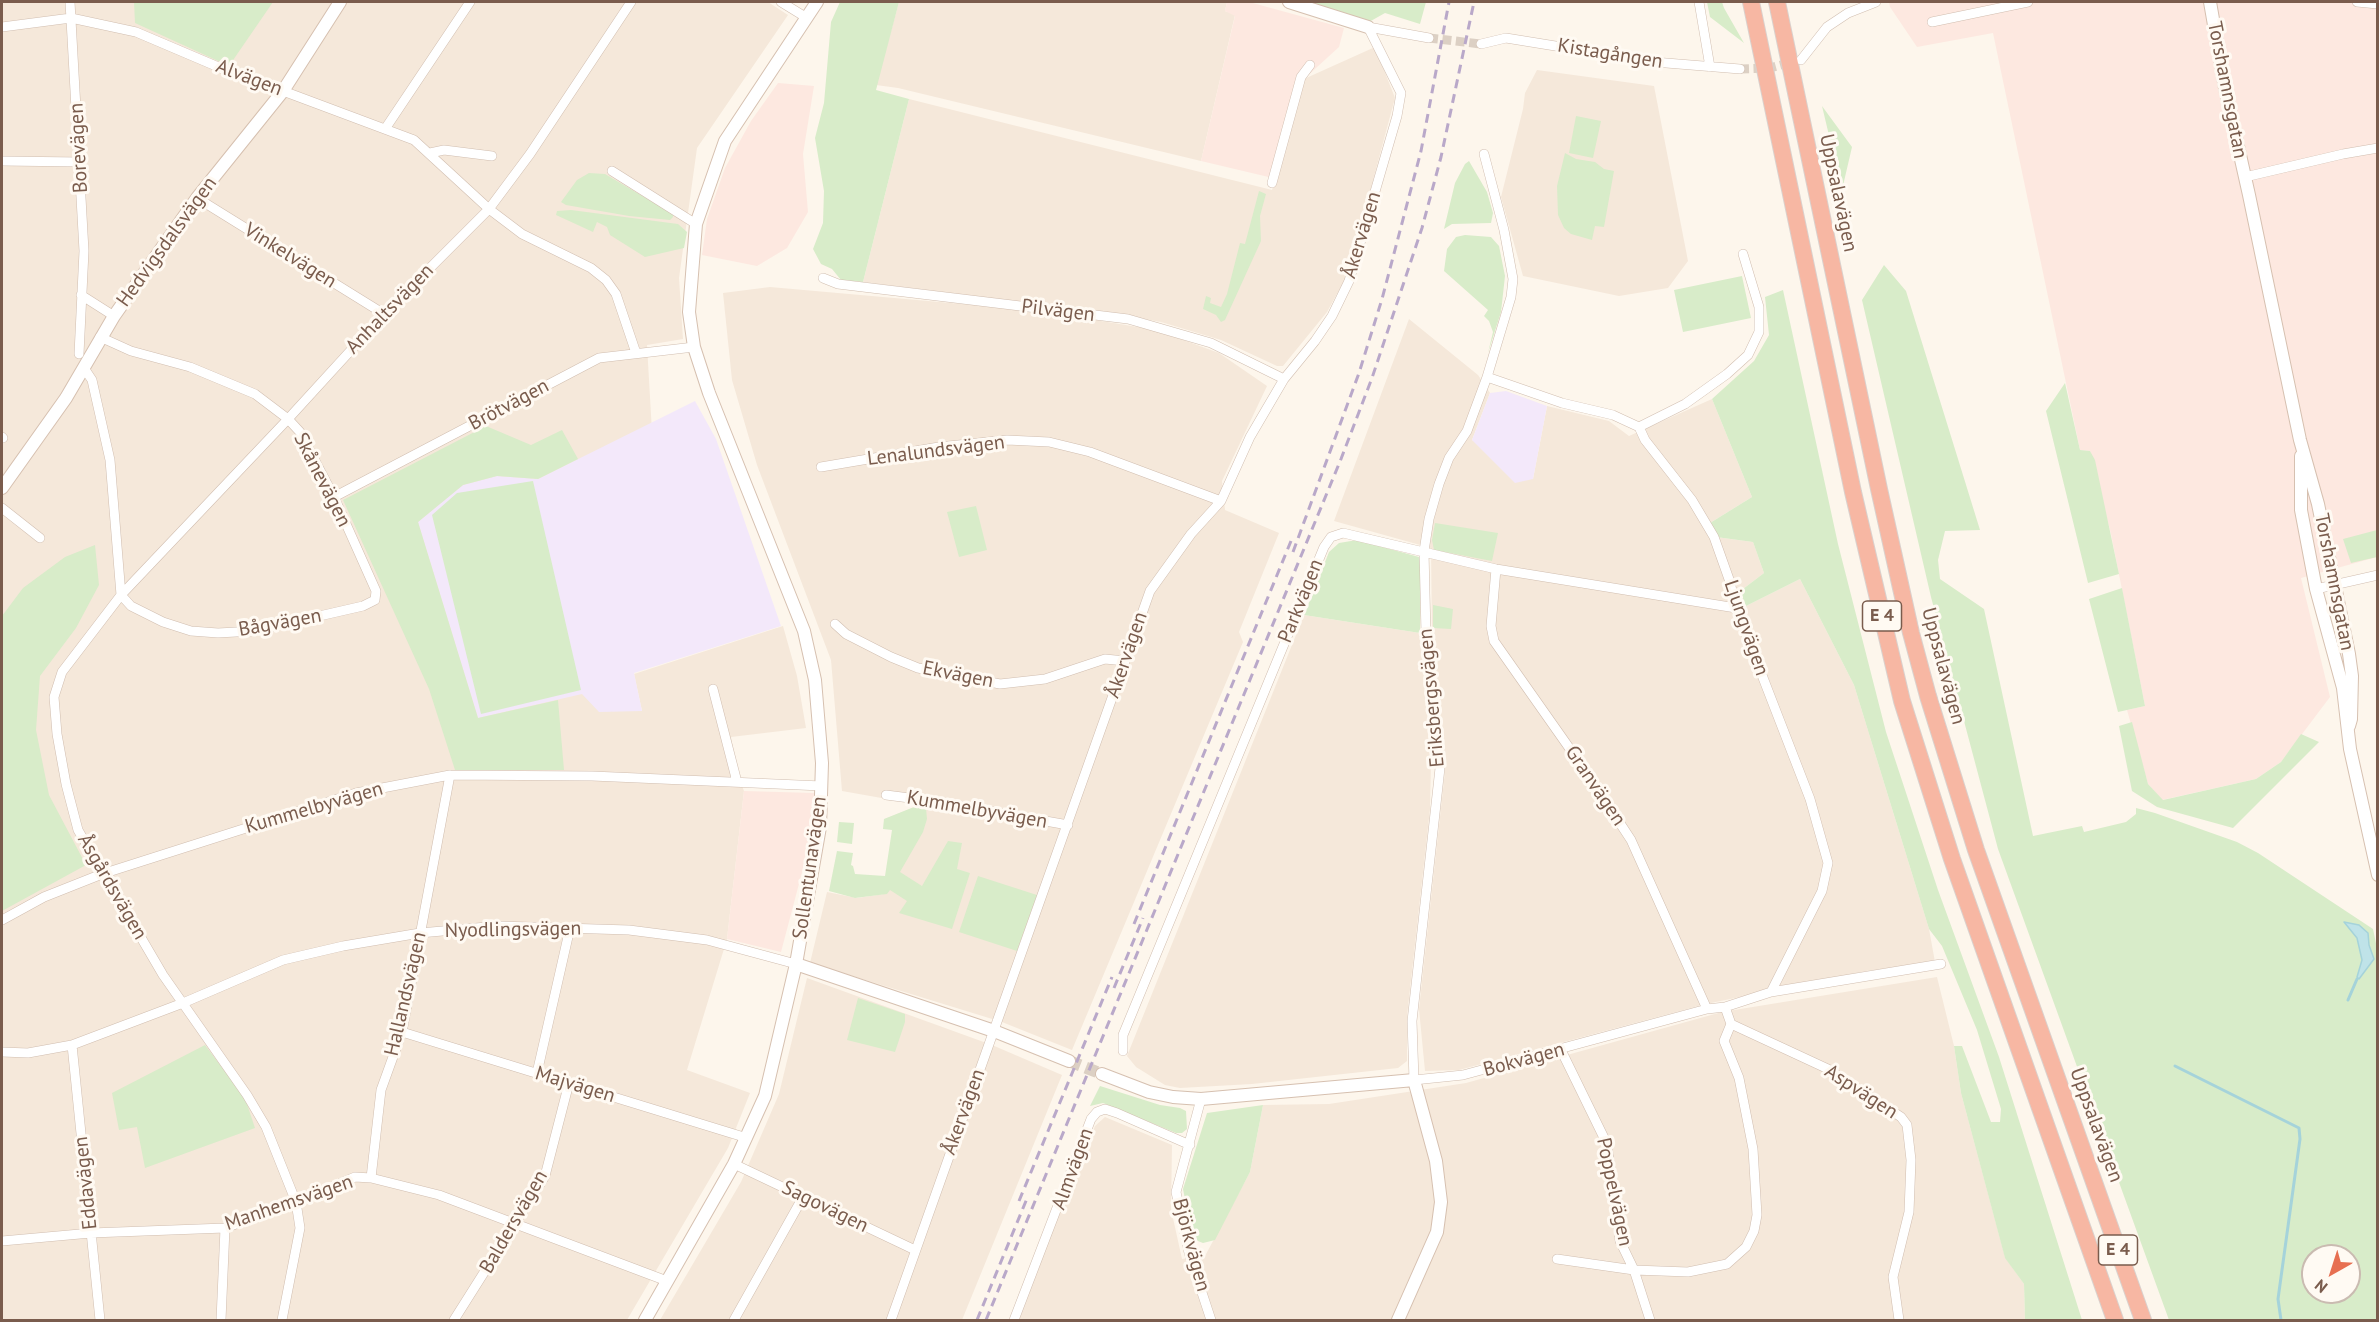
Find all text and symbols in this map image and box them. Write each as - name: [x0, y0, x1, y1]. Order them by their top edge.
- street label: Torshamnsgatan: [2202, 19, 2252, 161]
- street label: Kistagången: [1556, 34, 1664, 74]
- street label: Alvägen: [213, 54, 285, 102]
- street label: Borevägen: [65, 102, 93, 194]
- street label: Uppsalavägen: [1814, 132, 1862, 254]
- street label: Hedvigsdalsvägen: [112, 172, 222, 312]
- street label: Åkervägen: [1337, 189, 1387, 281]
- street label: Vinkelvägen: [239, 218, 341, 294]
- street label: Anhaltsvägen: [341, 259, 439, 359]
- street label: Pilvägen: [1020, 295, 1096, 327]
- street label: Brötvägen: [465, 374, 553, 436]
- street label: Skånevägen: [288, 429, 356, 531]
- street label: Lenalundsvägen: [866, 431, 1006, 471]
- street label: Torshamnsgatan: [2309, 511, 2359, 653]
- street label: Parkvägen: [1273, 556, 1329, 646]
- street label: Ljungvägen: [1718, 577, 1774, 679]
- road number: E 4: [1862, 601, 1902, 631]
- street label: Bågvägen: [237, 604, 323, 642]
- street label: Uppsalavägen: [1916, 605, 1970, 727]
- street label: Åkervägen: [1101, 609, 1153, 701]
- street label: Eriksbergsvägen: [1414, 628, 1450, 768]
- street label: Ekvägen: [921, 656, 995, 694]
- street label: Granvägen: [1560, 741, 1630, 831]
- street label: Kummelbyvägen: [242, 777, 386, 839]
- street label: Kummelbyvägen: [905, 786, 1049, 834]
- street label: Sollentunavägen: [788, 795, 832, 941]
- street label: Åsgårdsvägen: [72, 830, 152, 944]
- street label: Nyodlingsvägen: [444, 917, 582, 943]
- street label: Hallandsvägen: [380, 930, 432, 1058]
- street label: Bokvägen: [1481, 1038, 1567, 1082]
- street label: Aspvägen: [1820, 1060, 1902, 1124]
- street label: Majvägen: [532, 1061, 618, 1109]
- street label: Uppsalavägen: [2064, 1064, 2128, 1186]
- street label: Åkervägen: [937, 1066, 991, 1158]
- street label: Almvägen: [1047, 1125, 1099, 1213]
- street label: Eddavägen: [69, 1135, 103, 1231]
- street label: Poppelvägen: [1591, 1136, 1637, 1248]
- street label: Baldersvägen: [475, 1166, 553, 1278]
- street label: Manhemsvägen: [222, 1170, 356, 1236]
- street label: Sagovägen: [778, 1176, 872, 1238]
- street label: Björkvägen: [1167, 1196, 1215, 1294]
- road number: E 4: [2098, 1235, 2138, 1265]
- north arrow: [2301, 1244, 2361, 1304]
- text: N: [2311, 1275, 2331, 1298]

